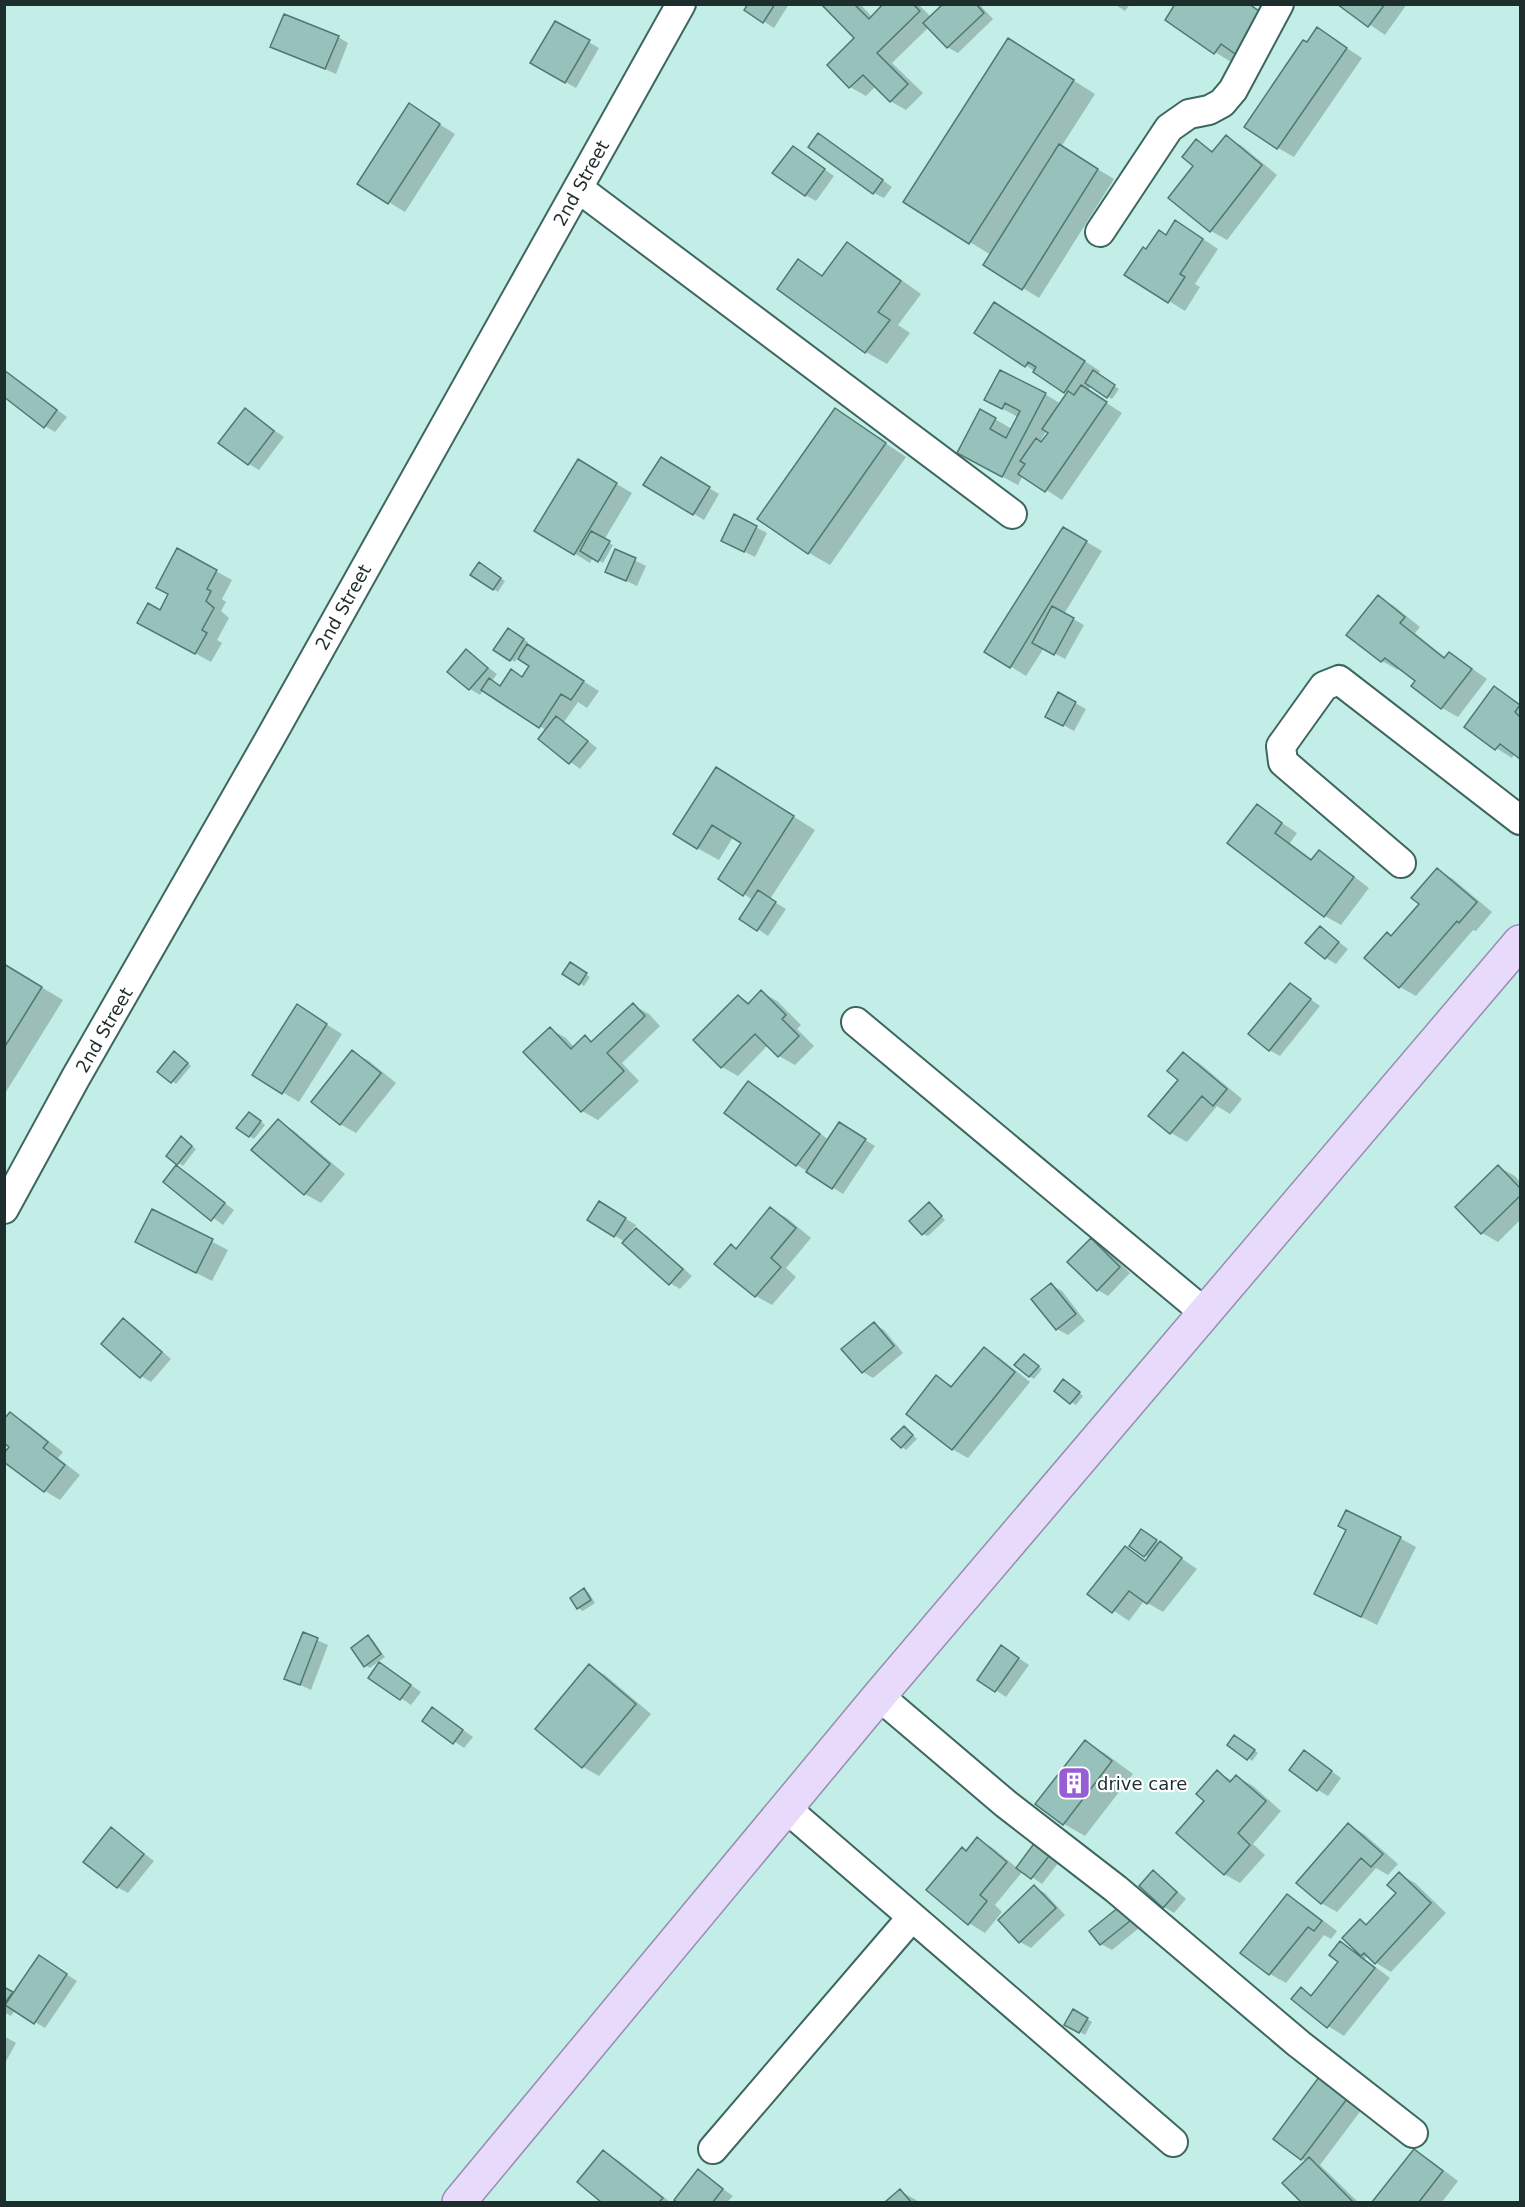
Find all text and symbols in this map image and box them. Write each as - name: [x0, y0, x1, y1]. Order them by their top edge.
- street label: 2nd Street: [549, 136, 613, 230]
- street label: 2nd Street: [311, 560, 375, 654]
- street label: 2nd Street: [71, 984, 137, 1076]
- building icon: drive care: [1056, 1765, 1092, 1801]
- place label: drive care: [1097, 1773, 1187, 1794]

